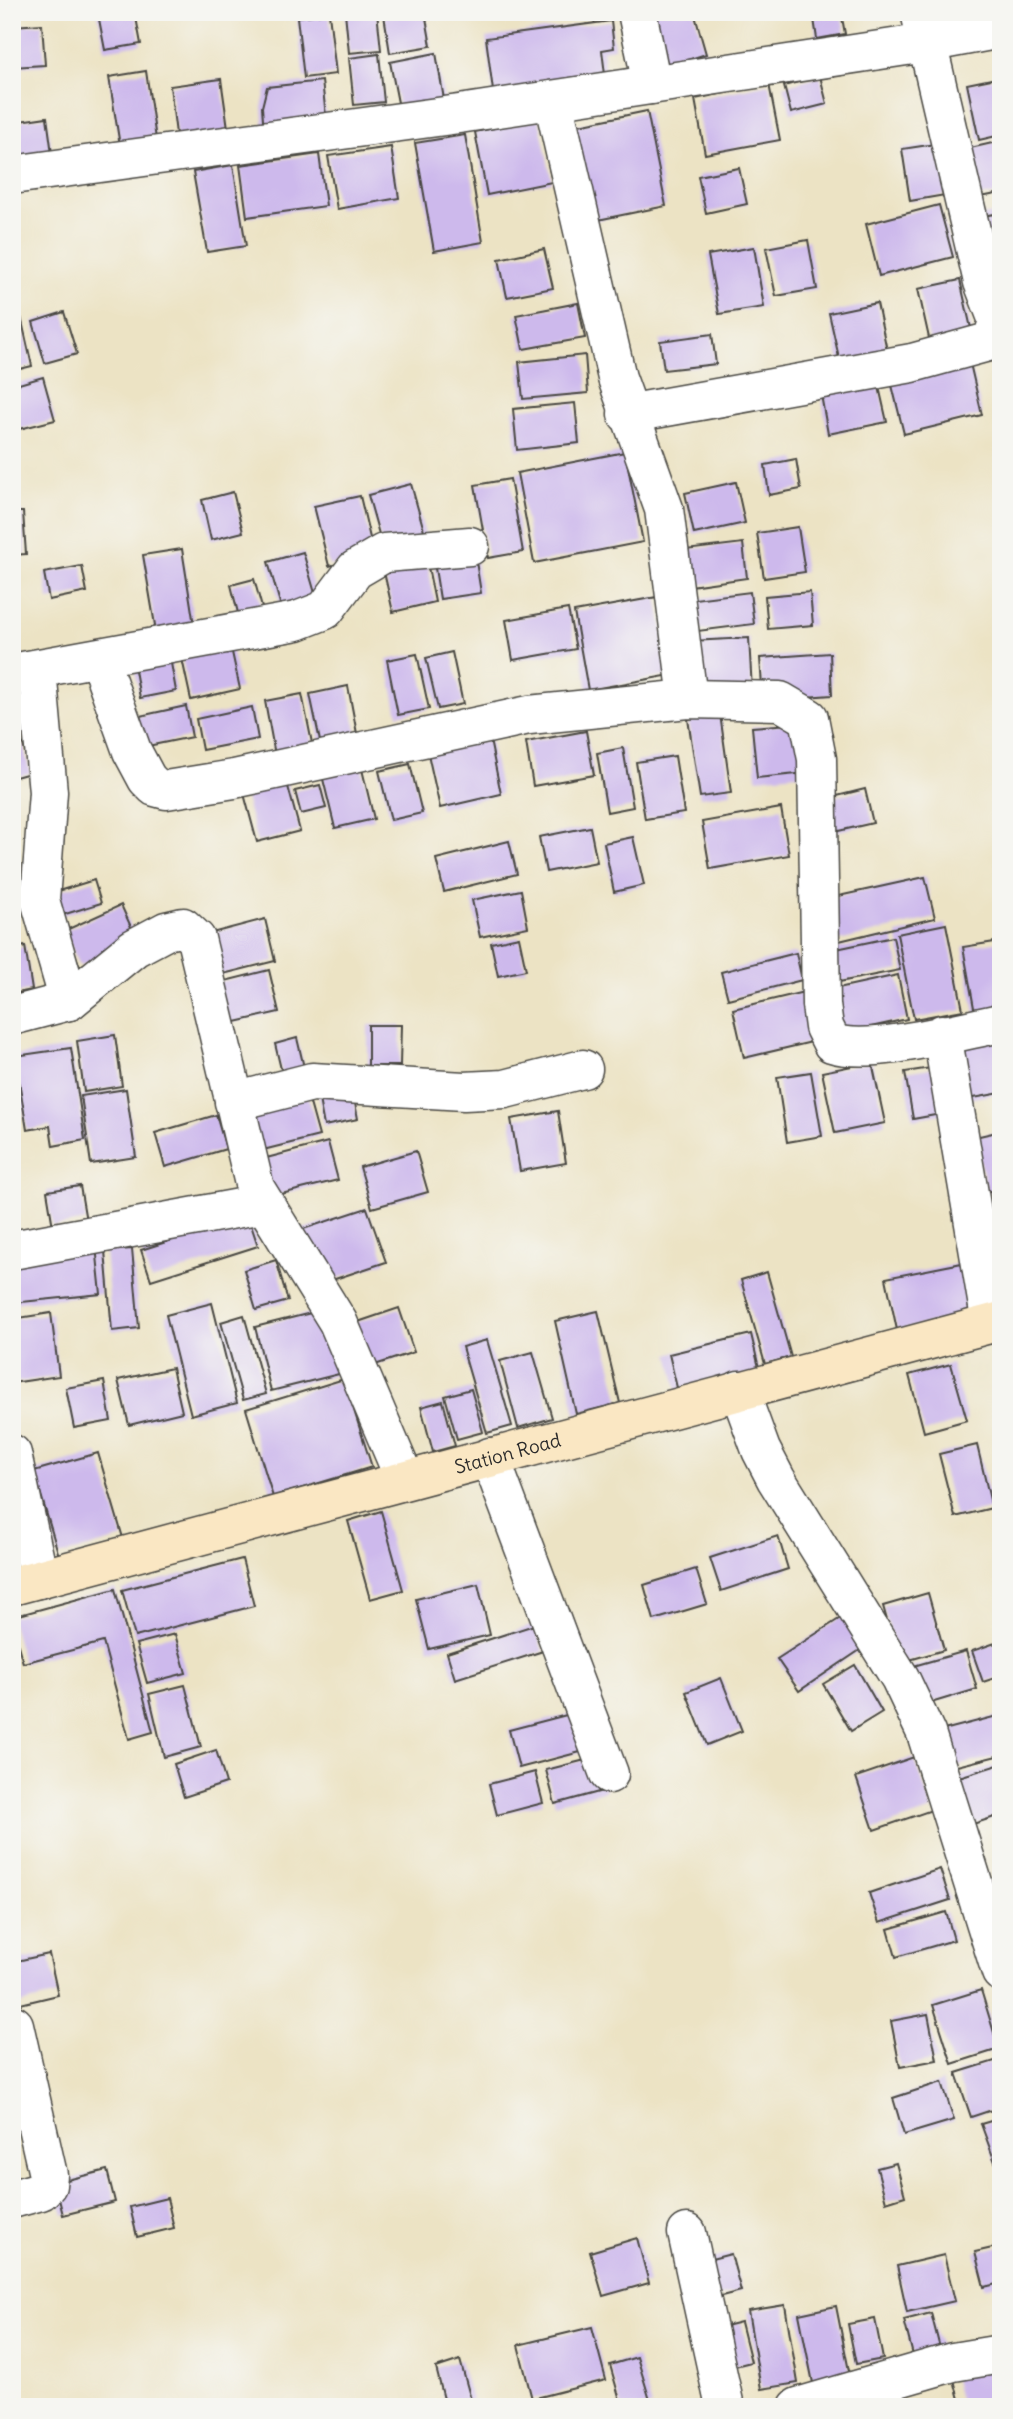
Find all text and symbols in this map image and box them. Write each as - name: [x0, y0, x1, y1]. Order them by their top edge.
- street label: Station Road: [452, 1428, 563, 1479]

